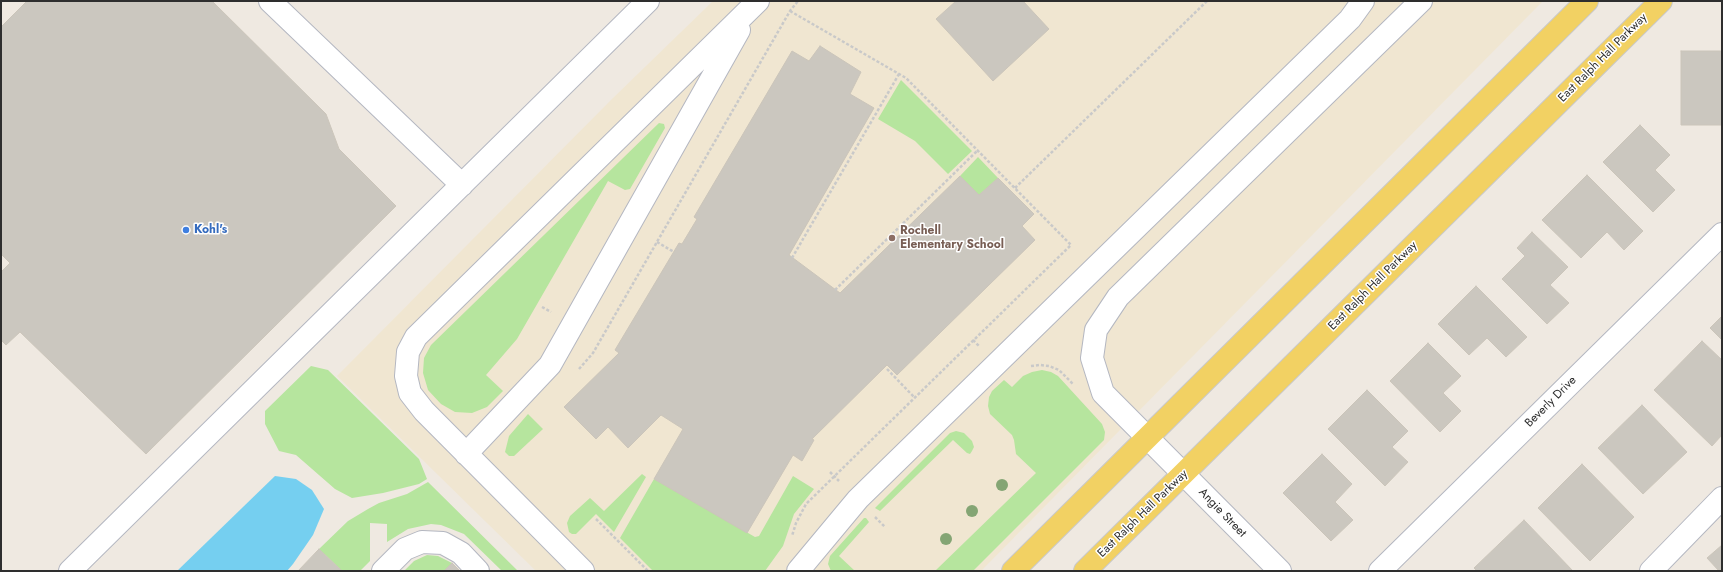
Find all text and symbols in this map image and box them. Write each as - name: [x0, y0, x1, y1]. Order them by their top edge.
- street label: East Ralph Hall Parkway: [1556, 11, 1650, 105]
- place label: Kohl's: [194, 223, 227, 237]
- place label: Rochell Elementary School: [900, 224, 1004, 252]
- marker: Kohl's: [181, 225, 191, 235]
- marker: Rochell Elementary School: [887, 233, 897, 243]
- street label: East Ralph Hall Parkway: [1326, 239, 1420, 333]
- street label: Beverly Drive: [1522, 373, 1580, 431]
- street label: East Ralph Hall Parkway: [1095, 467, 1191, 561]
- street label: Angie Street: [1195, 485, 1249, 541]

